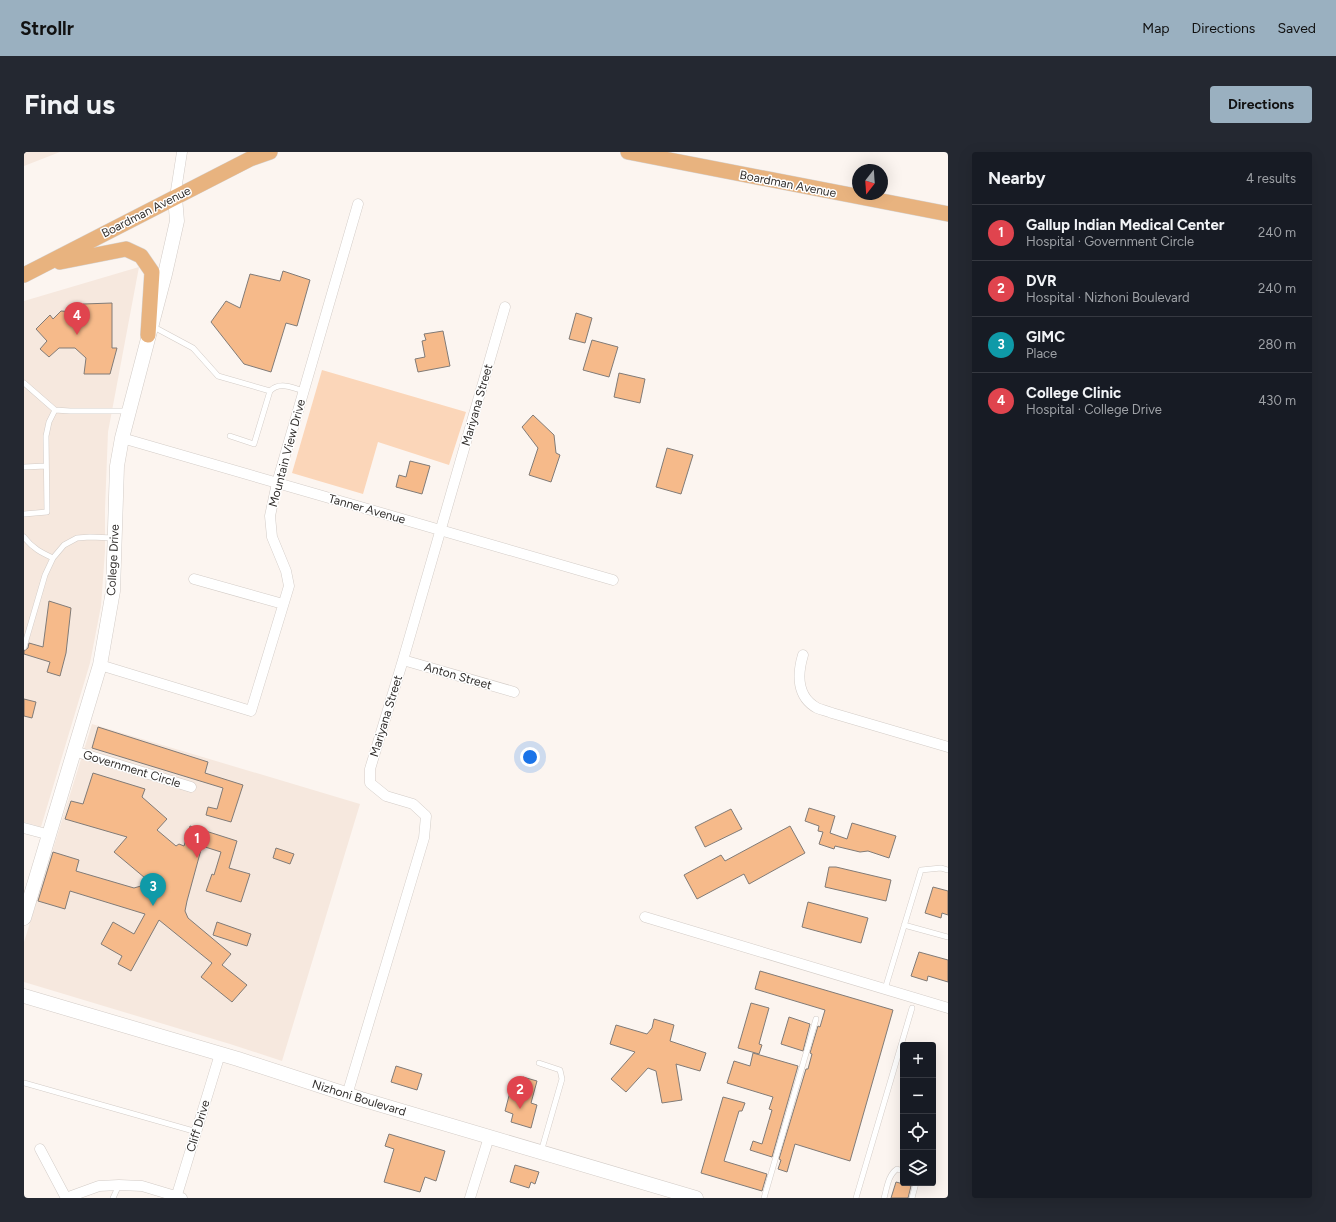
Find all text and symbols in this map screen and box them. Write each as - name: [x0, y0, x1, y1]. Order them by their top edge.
- text: Strollr: [20, 17, 74, 40]
- text: Map: [1142, 20, 1170, 37]
- text: Directions: [1192, 20, 1255, 37]
- text: Saved: [1277, 20, 1316, 37]
- button: Directions: [1210, 86, 1312, 123]
- text: Find us: [24, 87, 115, 121]
- north arrow: [852, 164, 888, 200]
- street label: Boardman Avenue: [739, 168, 838, 200]
- text: Nearby: [988, 168, 1046, 188]
- text: 4 results: [1246, 171, 1296, 186]
- street label: Boardman Avenue: [99, 183, 193, 241]
- text: Gallup Indian Medical Center: [1026, 216, 1224, 234]
- text: 1: [998, 225, 1004, 240]
- text: 240 m: [1258, 225, 1296, 240]
- text: Hospital · Government Circle: [1026, 234, 1194, 249]
- text: DVR: [1026, 272, 1057, 290]
- text: 2: [997, 281, 1005, 296]
- text: 240 m: [1258, 281, 1296, 296]
- text: Hospital · Nizhoni Boulevard: [1026, 290, 1190, 305]
- pin: 4: [64, 302, 90, 335]
- text: GIMC: [1026, 328, 1065, 346]
- text: 3: [997, 337, 1005, 352]
- text: 280 m: [1258, 337, 1296, 352]
- text: Place: [1026, 346, 1057, 361]
- street label: Mariyana Street: [459, 362, 496, 448]
- text: College Clinic: [1026, 384, 1121, 402]
- text: 4: [997, 393, 1005, 408]
- text: 430 m: [1258, 393, 1296, 408]
- street label: Mountain View Drive: [266, 397, 308, 509]
- text: Hospital · College Drive: [1026, 402, 1162, 417]
- street label: Tanner Avenue: [327, 491, 408, 527]
- street label: College Drive: [104, 523, 122, 596]
- street label: Anton Street: [423, 660, 494, 692]
- street label: Mariyana Street: [367, 673, 405, 759]
- street label: Government Circle: [81, 747, 183, 791]
- your location: [520, 747, 540, 767]
- pin: 1: [184, 825, 210, 858]
- pin: 3: [140, 873, 166, 906]
- map controls: [900, 1042, 936, 1186]
- button: +: [900, 1042, 936, 1078]
- pin: 2: [507, 1076, 533, 1109]
- street label: Nizhoni Boulevard: [310, 1077, 408, 1119]
- button: −: [900, 1078, 936, 1114]
- street label: Cliff Drive: [183, 1098, 213, 1154]
- button: locate: [900, 1114, 936, 1150]
- button: layers: [900, 1150, 936, 1186]

